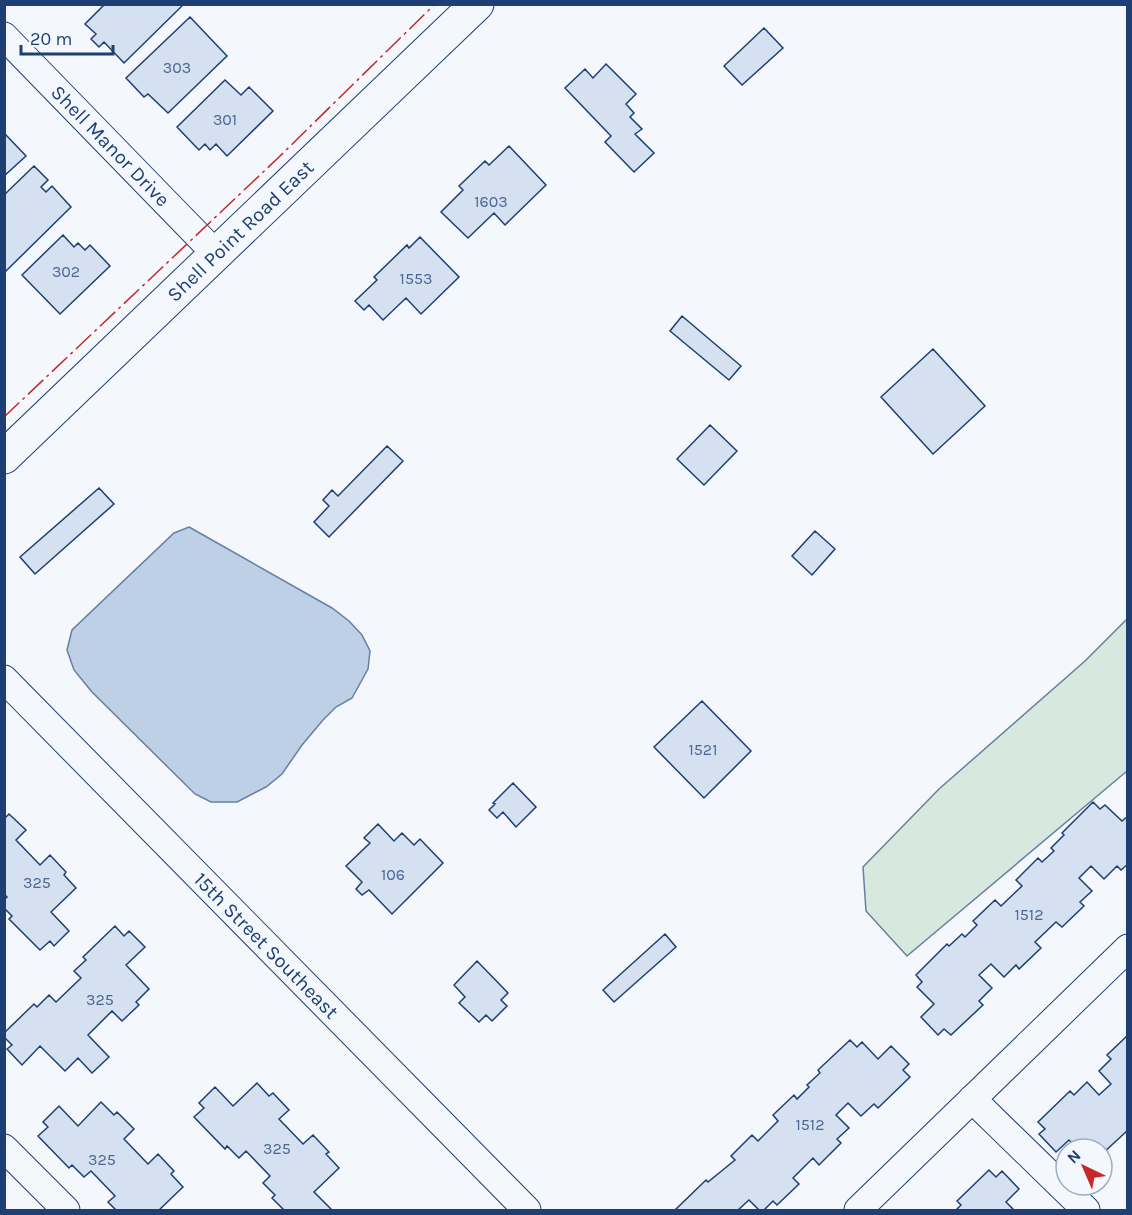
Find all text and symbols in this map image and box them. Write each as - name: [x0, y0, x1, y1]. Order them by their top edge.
- scale bar: [21, 18, 112, 56]
- text: 20 m: [30, 28, 72, 50]
- house number: 303: [163, 58, 191, 77]
- street label: Shell Manor Drive: [46, 81, 174, 211]
- house number: 301: [213, 110, 237, 129]
- street label: Shell Point Road East: [163, 155, 319, 307]
- house number: 1603: [474, 192, 508, 211]
- house number: 302: [52, 262, 80, 281]
- house number: 1553: [400, 269, 432, 288]
- house number: 1521: [689, 740, 717, 759]
- house number: 106: [381, 865, 405, 884]
- street label: 15th Street Southeast: [189, 868, 343, 1024]
- house number: 325: [23, 873, 51, 892]
- house number: 1512: [1015, 905, 1043, 924]
- house number: 325: [86, 990, 114, 1009]
- house number: 1512: [796, 1115, 824, 1134]
- north arrow: [1054, 1137, 1114, 1197]
- house number: 325: [263, 1139, 291, 1158]
- text: N: [1063, 1146, 1085, 1167]
- house number: 325: [88, 1150, 116, 1169]

